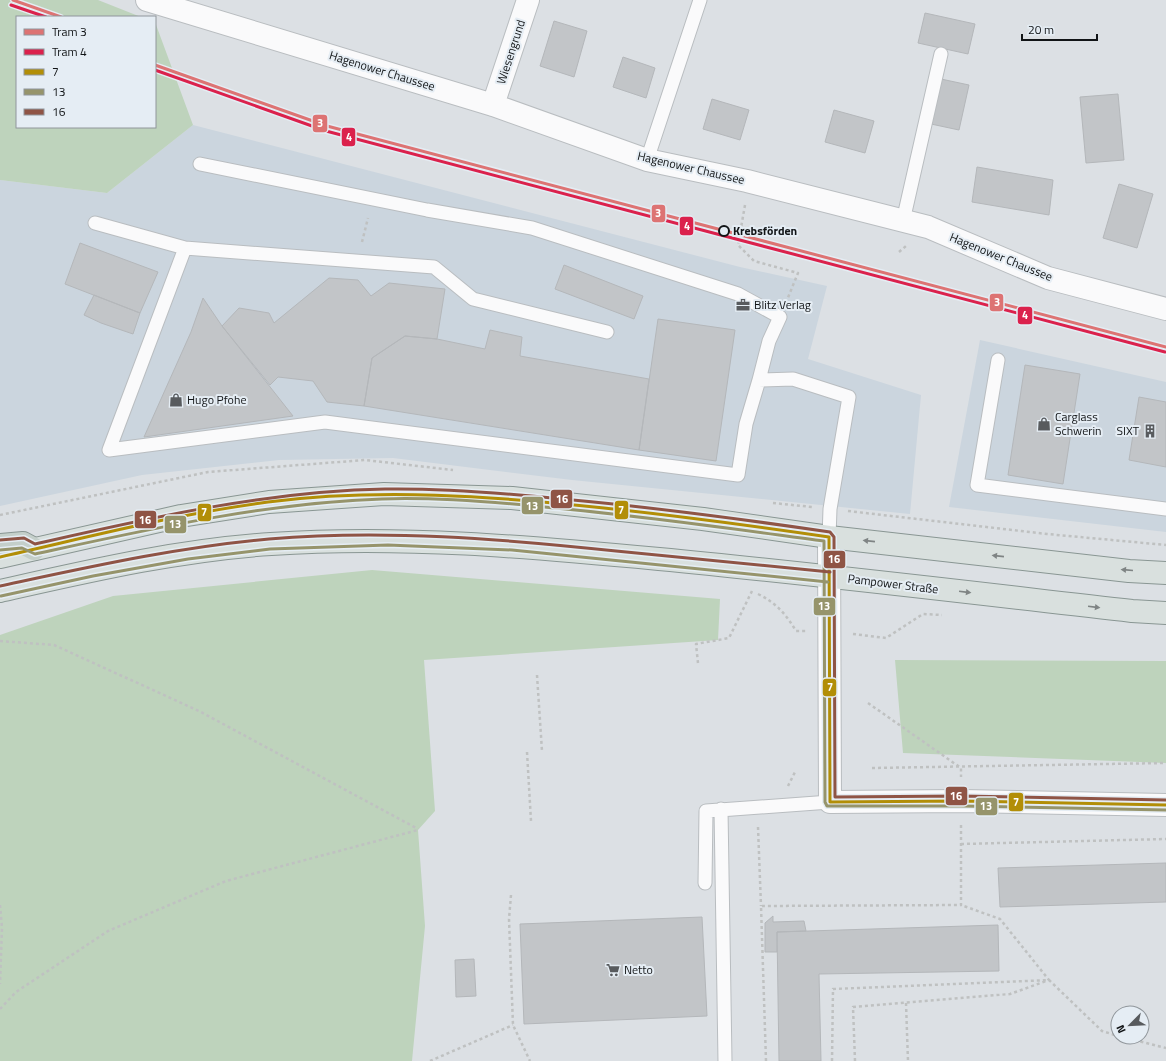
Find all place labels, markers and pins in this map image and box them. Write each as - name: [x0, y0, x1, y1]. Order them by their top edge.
- place label: Krebsförden: [733, 221, 797, 240]
- marker: Krebsförden: [718, 225, 730, 237]
- place label: Blitz Verlag: [754, 295, 811, 314]
- office icon: Blitz Verlag: [735, 297, 751, 313]
- place label: Hugo Pfohe: [187, 390, 246, 409]
- shop icon: Hugo Pfohe: [168, 392, 184, 408]
- place label: Carglass Schwerin: [1055, 407, 1102, 440]
- shop icon: Carglass Schwerin: [1036, 416, 1052, 432]
- place label: SIXT: [1117, 421, 1140, 440]
- building icon: SIXT: [1142, 423, 1158, 439]
- place label: Netto: [624, 960, 653, 979]
- supermarket icon: Netto: [605, 962, 621, 978]

